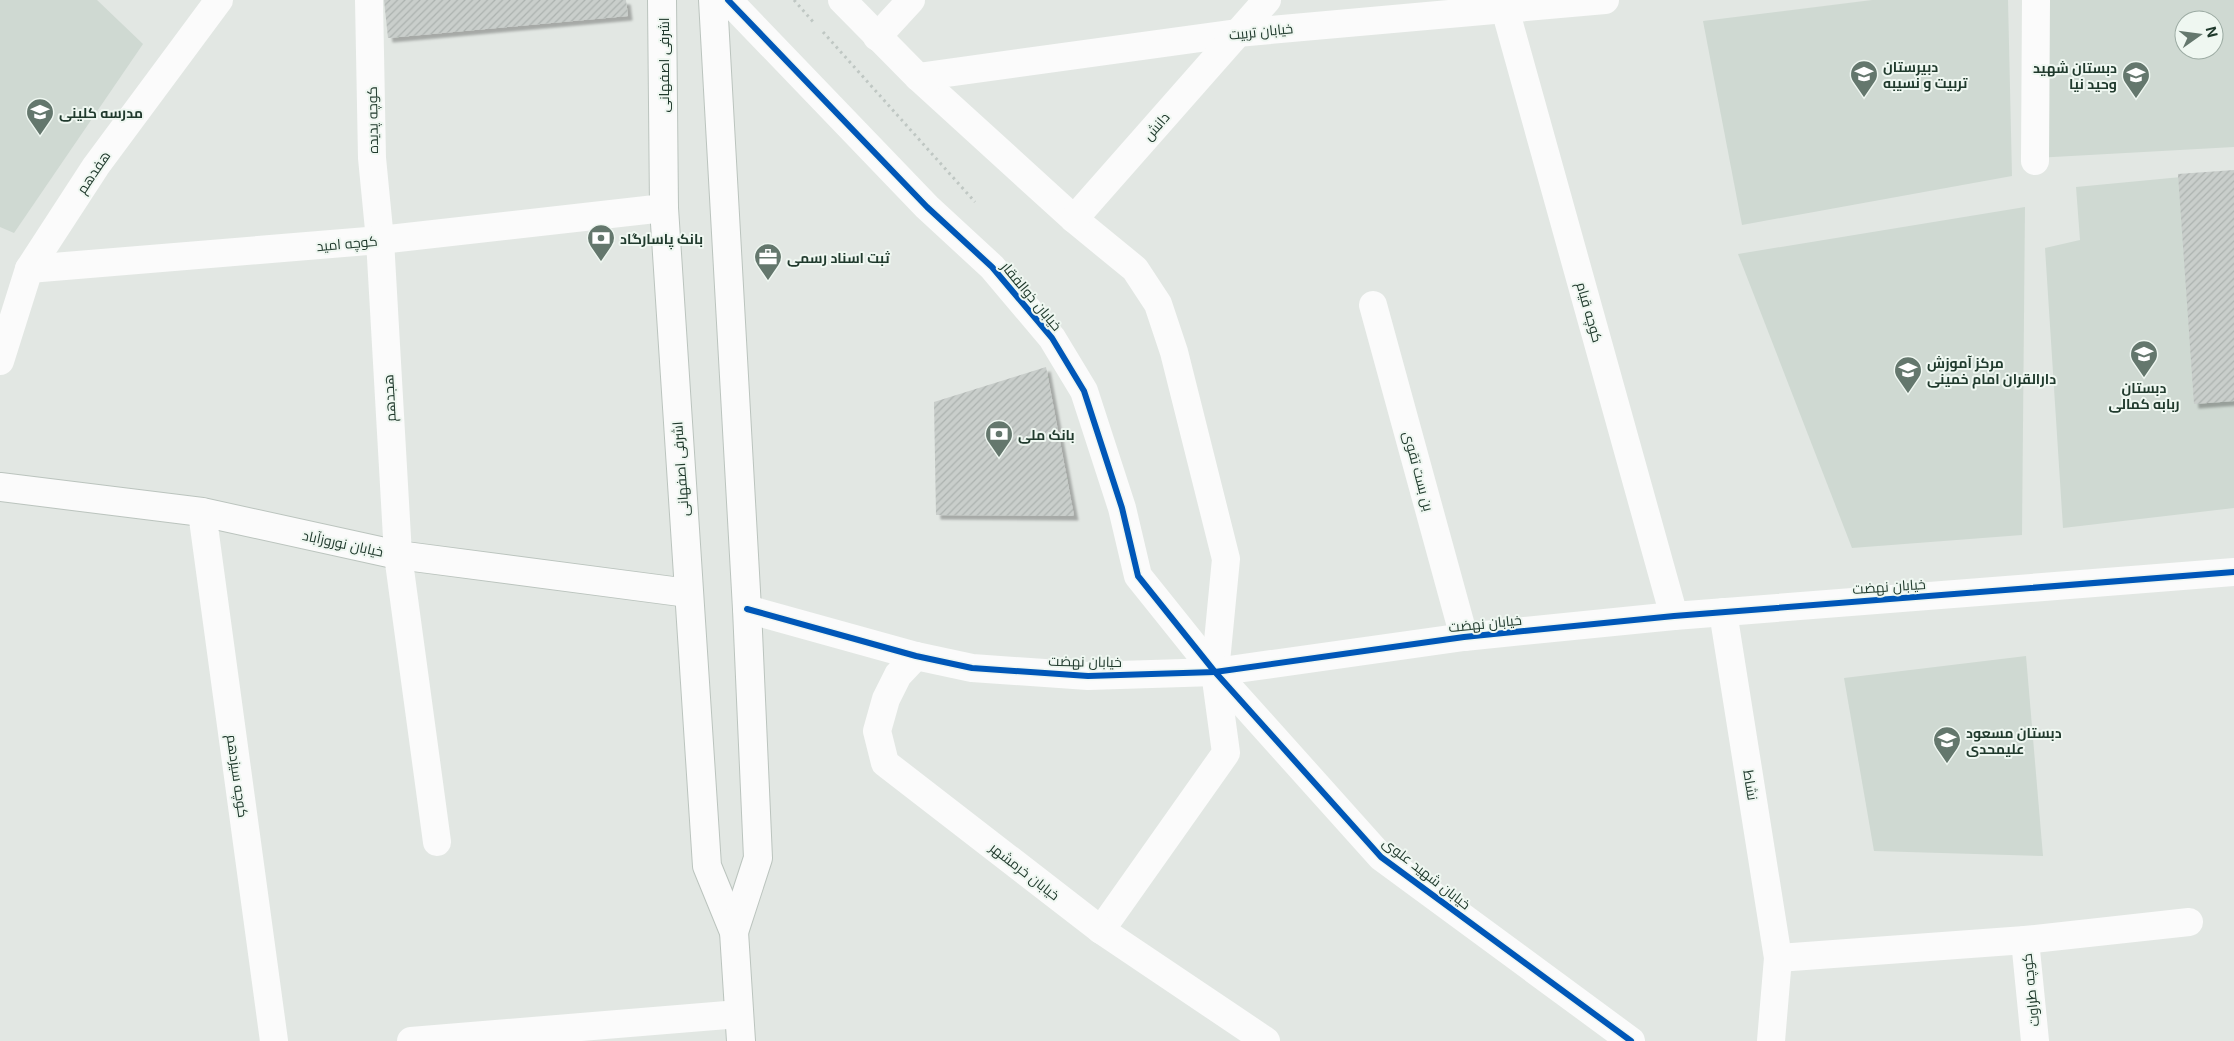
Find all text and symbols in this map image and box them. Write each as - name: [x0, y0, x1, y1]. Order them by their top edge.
- north arrow: [2174, 10, 2224, 60]
- street label: اشرفی اصفهانی: [655, 17, 672, 113]
- street label: خیابان تربیت: [1228, 19, 1294, 43]
- text: N: [2203, 25, 2222, 39]
- place label: دبیرستان تربیت و نسیبه: [1883, 58, 1968, 92]
- school or university icon: دبیرستان تربیت و نسیبه: [1849, 59, 1879, 98]
- place label: دبستان شهید وحید نیا: [2033, 59, 2117, 93]
- school or university icon: دبستان شهید وحید نیا: [2121, 60, 2151, 99]
- street label: کوچه پدیده: [363, 86, 383, 154]
- school or university icon: مدرسه کلینی: [25, 97, 55, 136]
- place label: مدرسه کلینی: [59, 104, 143, 122]
- street label: دانش: [1139, 108, 1173, 144]
- street label: هفدهم: [73, 147, 115, 198]
- bank icon: بانک پاسارگاد: [586, 223, 616, 262]
- place label: بانک پاسارگاد: [620, 230, 703, 250]
- street label: کوچه امید: [316, 232, 378, 256]
- office icon: ثبت اسناد رسمی: [753, 242, 783, 281]
- place label: ثبت اسناد رسمی: [787, 249, 890, 267]
- street label: خیابان ذوالفقار: [998, 257, 1066, 334]
- street label: کوچه قیام: [1571, 280, 1607, 345]
- school or university icon: دبستان ربابه کمالی: [2129, 339, 2159, 378]
- place label: مرکز آموزش دارالقران امام خمینی: [1927, 354, 2056, 389]
- school or university icon: مرکز آموزش دارالقران امام خمینی: [1893, 355, 1923, 394]
- street label: هجدهم: [379, 374, 401, 422]
- place label: دبستان ربابه کمالی: [2108, 379, 2180, 413]
- bank icon: بانک ملی: [984, 419, 1014, 458]
- street label: اشرفی اصفهانی: [668, 421, 692, 517]
- place label: بانک ملی: [1018, 426, 1075, 444]
- street label: بن بست تقوی: [1400, 429, 1438, 513]
- street label: خیابان نوروزآباد: [301, 526, 385, 560]
- street label: خیابان نهضت: [1852, 575, 1926, 597]
- street label: خیابان نهضت: [1448, 611, 1522, 635]
- street label: خیابان نهضت: [1048, 652, 1122, 670]
- place label: دبستان مسعود علیمحدی: [1966, 724, 2062, 757]
- school or university icon: دبستان مسعود علیمحدی: [1932, 725, 1962, 764]
- street label: کوچه سیزدهم: [222, 733, 252, 819]
- street label: نشاط: [1740, 769, 1762, 801]
- street label: خیابان شهید علوی: [1380, 833, 1474, 913]
- street label: خیابان خرمشهر: [986, 838, 1063, 903]
- street label: کوچه طراوت: [2018, 952, 2044, 1028]

